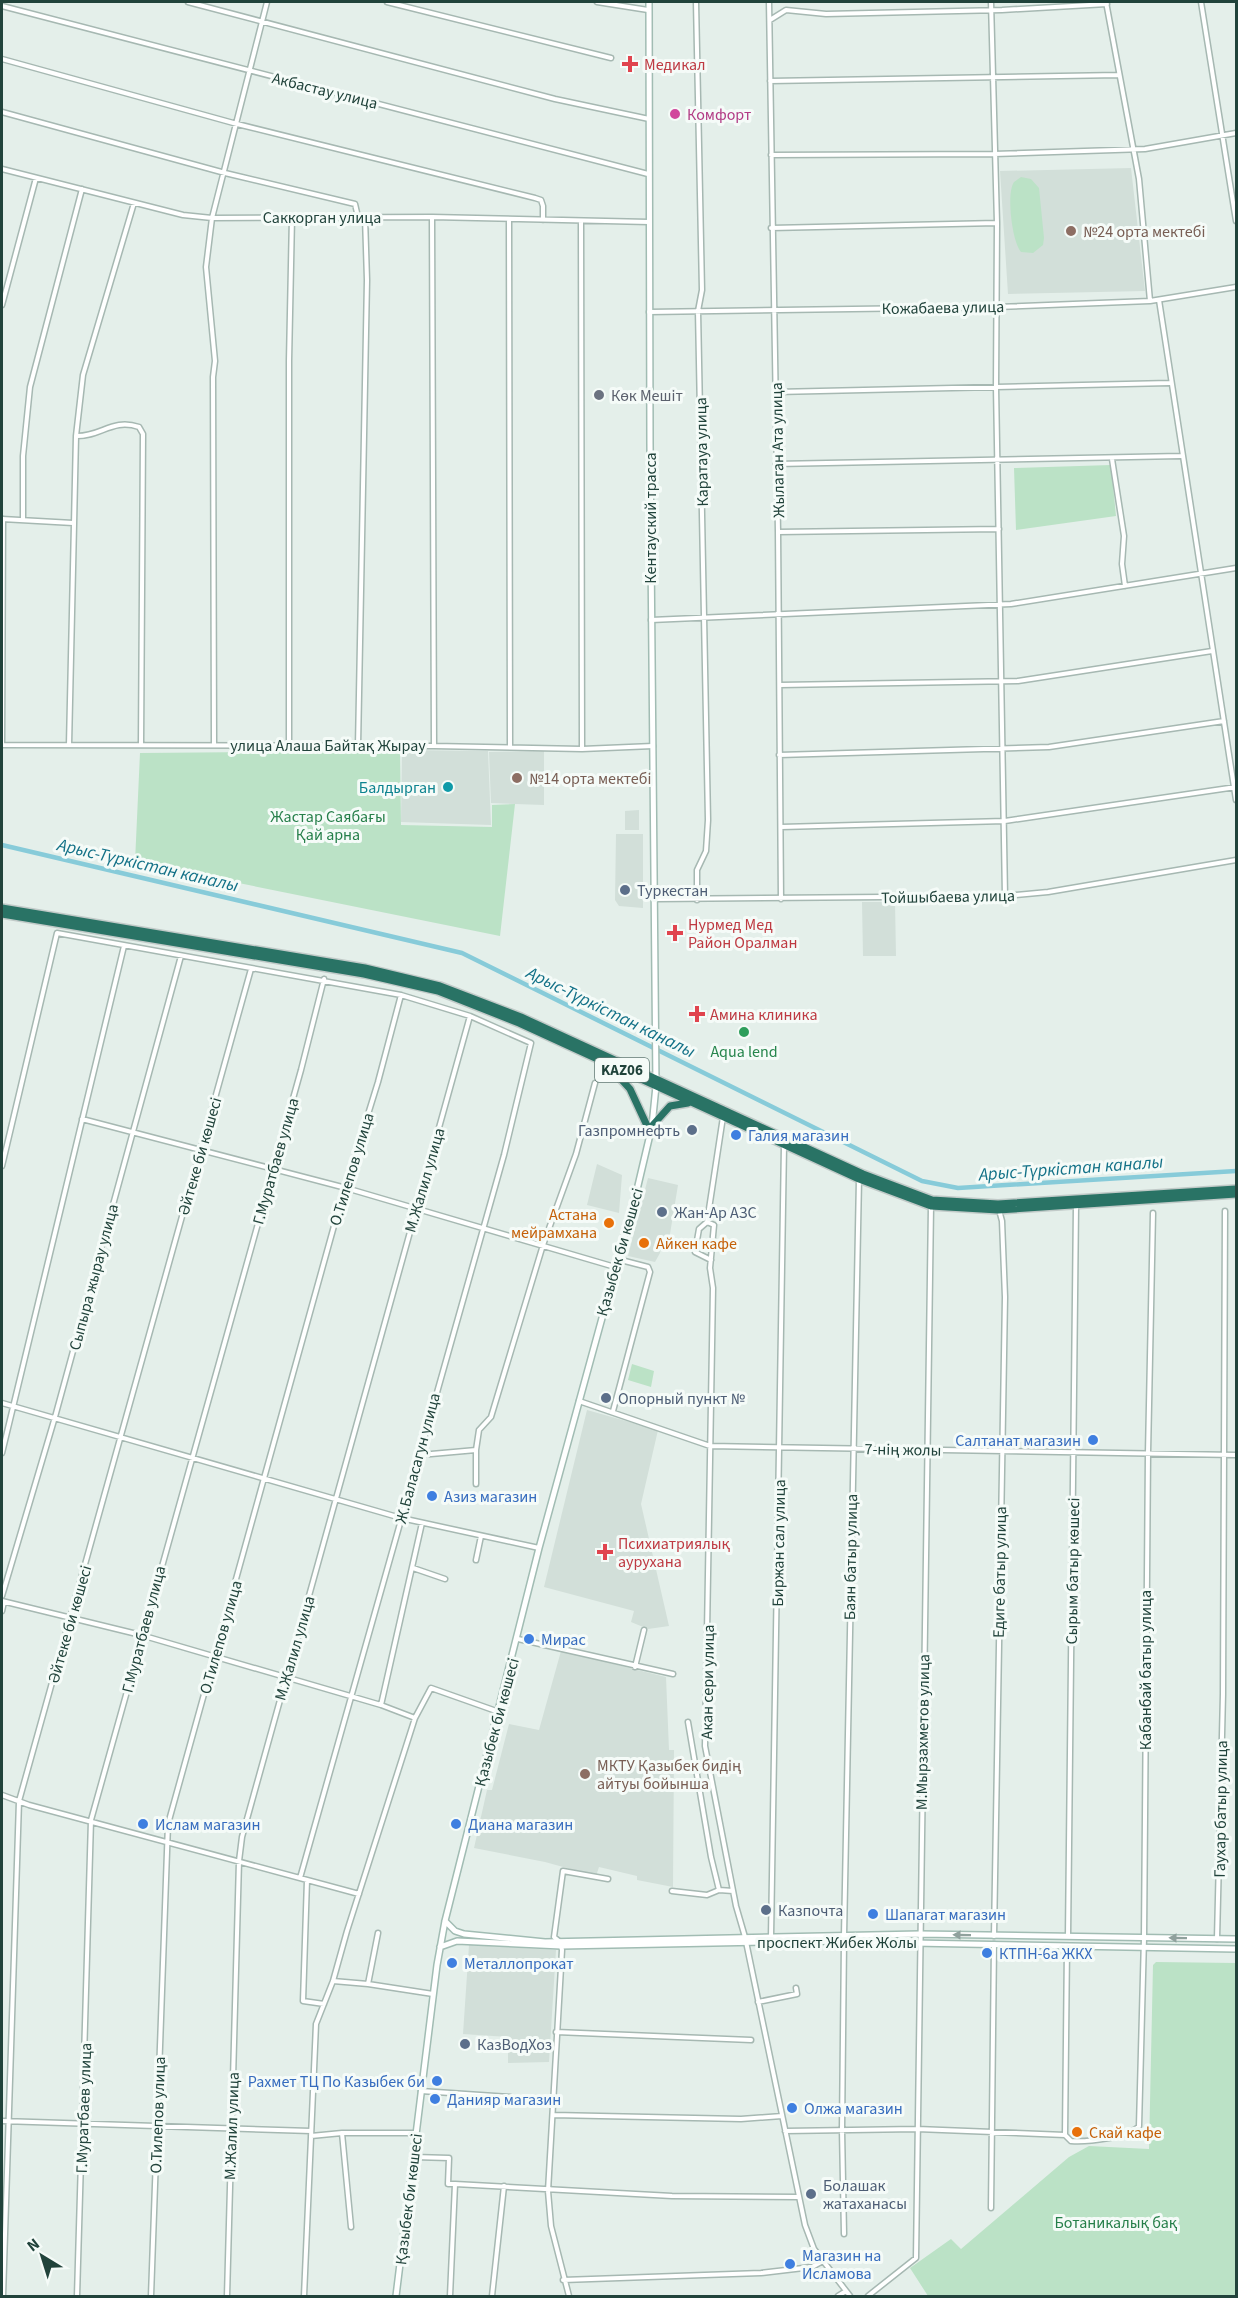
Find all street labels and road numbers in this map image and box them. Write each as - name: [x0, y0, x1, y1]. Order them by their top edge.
- street label: Акбастау улица: [270, 67, 380, 115]
- street label: Саккорган улица: [263, 207, 381, 229]
- street label: Кожабаева улица: [882, 296, 1005, 320]
- street label: Жылаган Ата улица: [766, 382, 790, 518]
- street label: Каратауа улица: [690, 397, 714, 507]
- street label: Кентауский трасса: [640, 452, 662, 584]
- street label: улица Алаша Байтақ Жырау: [230, 735, 426, 757]
- street label: Тойшыбаева улица: [881, 885, 1015, 909]
- road number: KАZ06: [595, 1058, 649, 1082]
- street label: Әйтеке би көшесі: [173, 1095, 227, 1218]
- street label: Г.Муратбаев улица: [247, 1095, 305, 1227]
- street label: О.Тилепов улица: [324, 1110, 380, 1229]
- street label: М.Жалил улица: [399, 1125, 450, 1235]
- street label: Қазыбек би көшесі: [591, 1186, 649, 1319]
- street label: Сыпыра жырау улица: [64, 1202, 124, 1353]
- street label: Ж.Баласагун улица: [390, 1391, 446, 1526]
- street label: 7-нің жолы: [864, 1438, 942, 1462]
- street label: Биржан сал улица: [767, 1479, 791, 1607]
- street label: Баян батыр улица: [839, 1494, 863, 1620]
- street label: Сырым батыр көшесі: [1061, 1497, 1085, 1645]
- street label: Едиге батыр улица: [988, 1506, 1012, 1638]
- street label: Әйтеке би көшесі: [43, 1563, 97, 1686]
- street label: Г.Муратбаев улица: [116, 1563, 172, 1695]
- street label: О.Тилепов улица: [194, 1578, 248, 1697]
- street label: Кабанбай батыр улица: [1135, 1590, 1157, 1750]
- street label: М.Жалил улица: [269, 1593, 320, 1703]
- street label: Акан сери улица: [696, 1624, 720, 1740]
- street label: М.Мырзахметов улица: [911, 1654, 935, 1810]
- street label: Қазыбек би көшесі: [469, 1655, 525, 1789]
- street label: Гаухар батыр улица: [1209, 1740, 1233, 1878]
- street label: проспект Жибек Жолы: [757, 1932, 917, 1954]
- street label: Г.Муратбаев улица: [71, 2042, 97, 2174]
- street label: О.Тилепов улица: [145, 2056, 171, 2174]
- street label: М.Жалил улица: [219, 2072, 245, 2180]
- street label: Қазыбек би көшесі: [390, 2132, 428, 2266]

